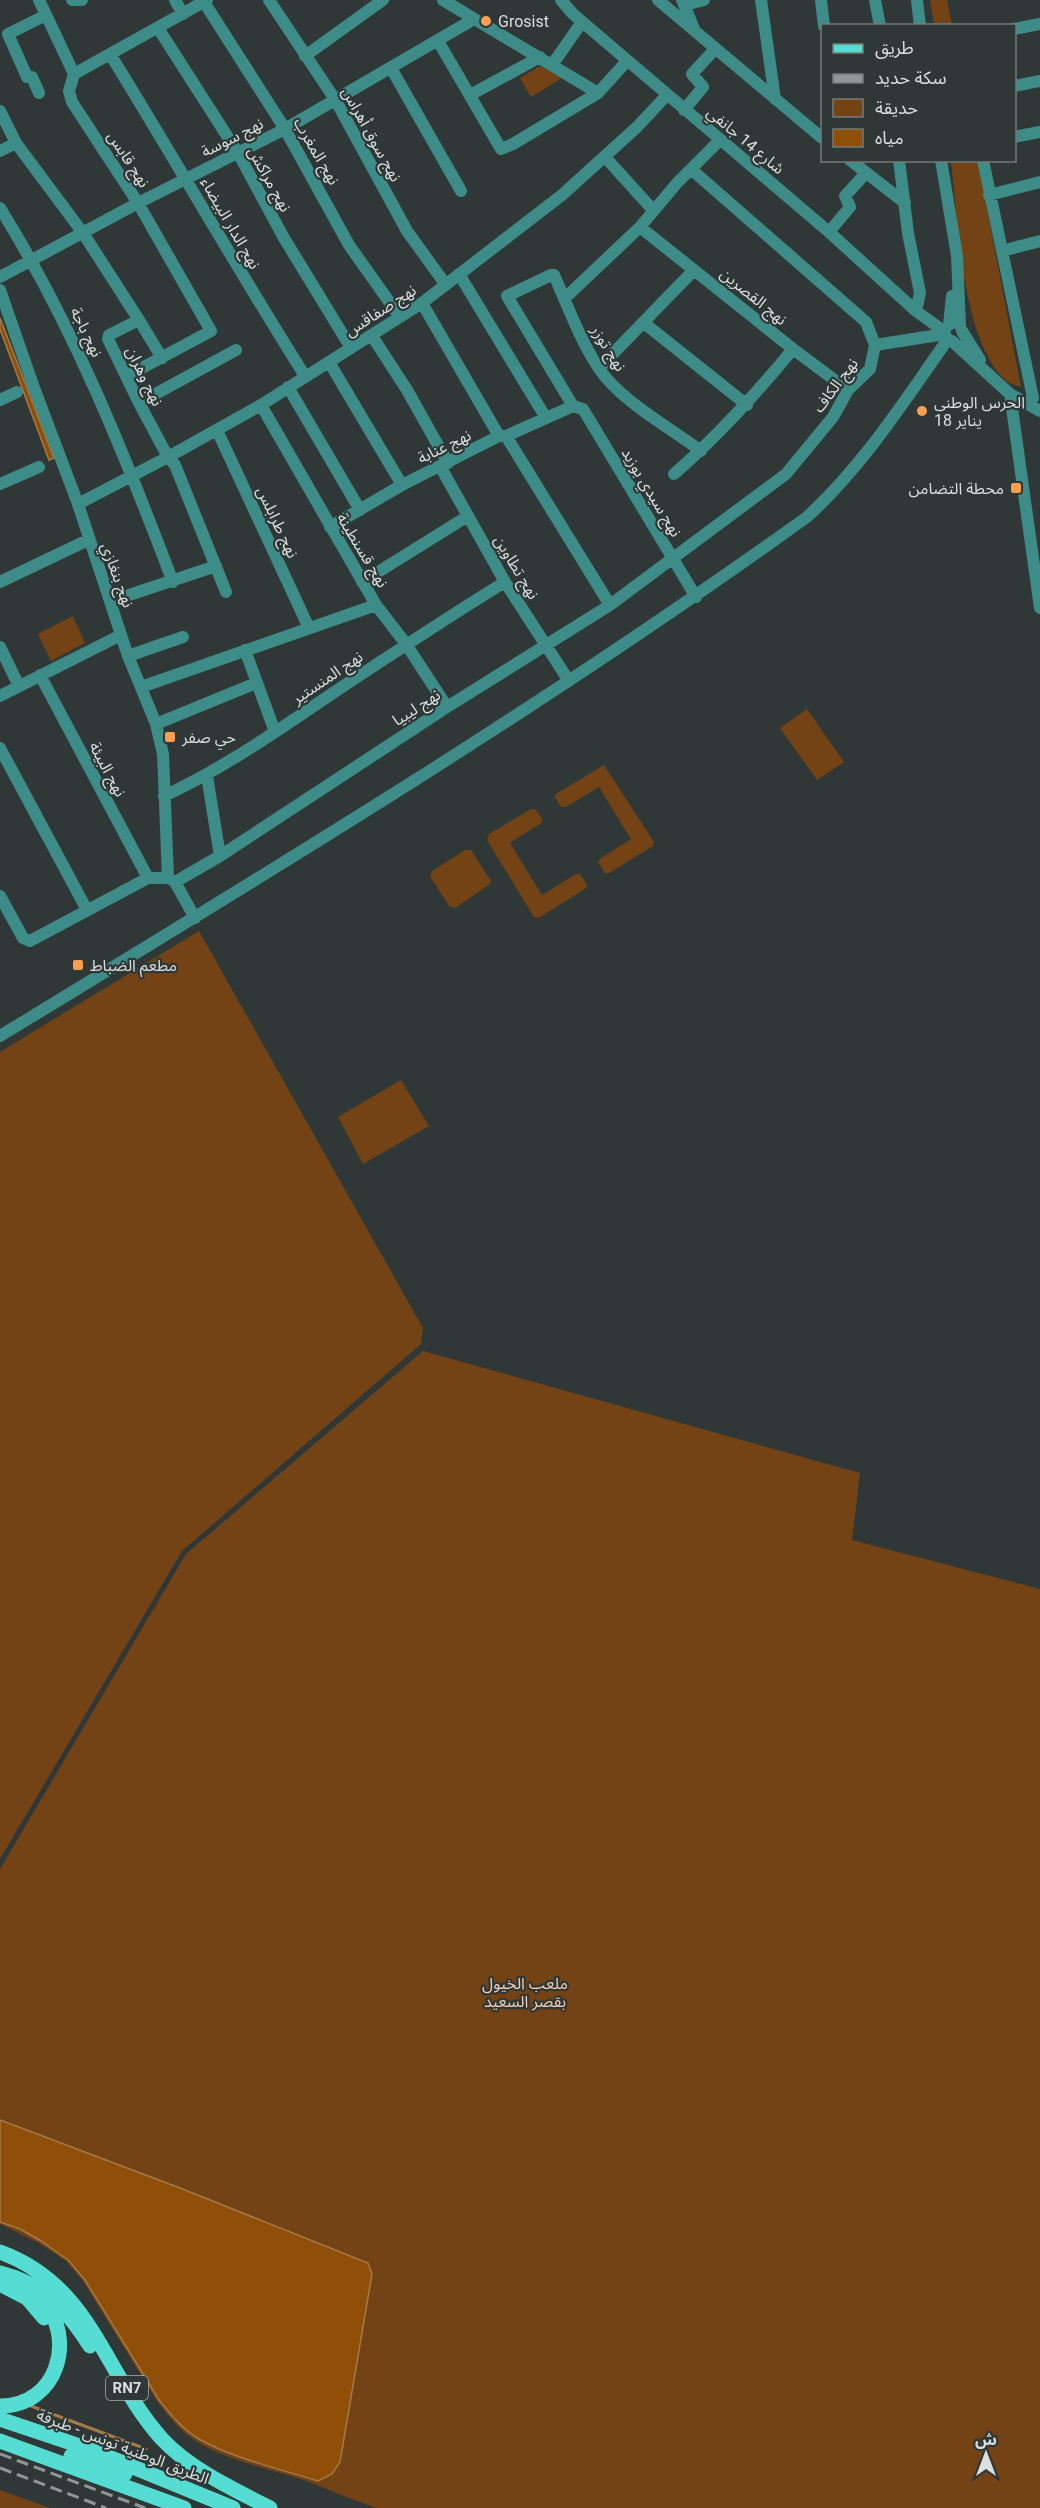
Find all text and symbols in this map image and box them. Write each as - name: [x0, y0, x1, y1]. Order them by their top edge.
- place label: Grosist: [498, 12, 549, 31]
- marker: Grosist: [479, 14, 493, 28]
- legend: [821, 24, 1016, 162]
- text: طريق: [875, 37, 914, 59]
- text: سكة حديد: [875, 67, 947, 88]
- street label: نهج سوق أهراس: [335, 84, 405, 186]
- text: حديقة: [875, 97, 918, 118]
- street label: شارع 14 جانفي: [701, 103, 788, 181]
- street label: نهج سوسة: [198, 114, 268, 164]
- street label: نهج المغرب: [287, 114, 343, 190]
- text: مياه: [875, 127, 904, 148]
- street label: نهج قابس: [101, 128, 154, 193]
- street label: نهج مراكش: [241, 143, 295, 217]
- street label: نهج الدار البيضاء: [194, 174, 264, 274]
- street label: نهج القصرين: [715, 264, 791, 331]
- street label: نهج صفاقس: [341, 280, 421, 343]
- street label: نهج باجة: [64, 304, 107, 361]
- street label: نهج توزر: [584, 321, 630, 376]
- street label: نهج وهران: [119, 343, 167, 410]
- street label: نهج الكاف: [809, 354, 864, 418]
- place label: الحرس الوطني 18 يناير: [934, 393, 1025, 430]
- marker: الحرس الوطني 18 يناير: [915, 404, 929, 418]
- street label: نهج عنابة: [414, 425, 475, 470]
- street label: نهج سيدي بوزيد: [615, 444, 686, 542]
- place label: محطة التضامن: [908, 479, 1004, 498]
- marker: محطة التضامن: [1009, 481, 1023, 495]
- street label: نهج طرابلس: [250, 483, 302, 562]
- street label: نهج قسنطينة: [330, 510, 392, 593]
- street label: نهج تطاوين: [488, 532, 543, 604]
- street label: نهج بنغازي: [94, 540, 138, 611]
- street label: نهج المنستير: [287, 647, 368, 711]
- street label: نهج ليبيا: [389, 685, 445, 732]
- place label: حي صفر: [181, 728, 236, 750]
- marker: حي صفر: [163, 730, 177, 744]
- street label: نهج البيئة: [83, 739, 130, 801]
- place label: مطعم الضباط: [90, 956, 177, 978]
- marker: مطعم الضباط: [71, 958, 85, 972]
- park label: ملعب الخيول بقصر السعيد: [482, 1974, 568, 2011]
- road number: RN7: [106, 2376, 148, 2400]
- street label: الطريق الوطنية تونس - طبرقة: [34, 2405, 212, 2489]
- north arrow: [956, 2424, 1016, 2484]
- text: ش: [975, 2430, 997, 2449]

